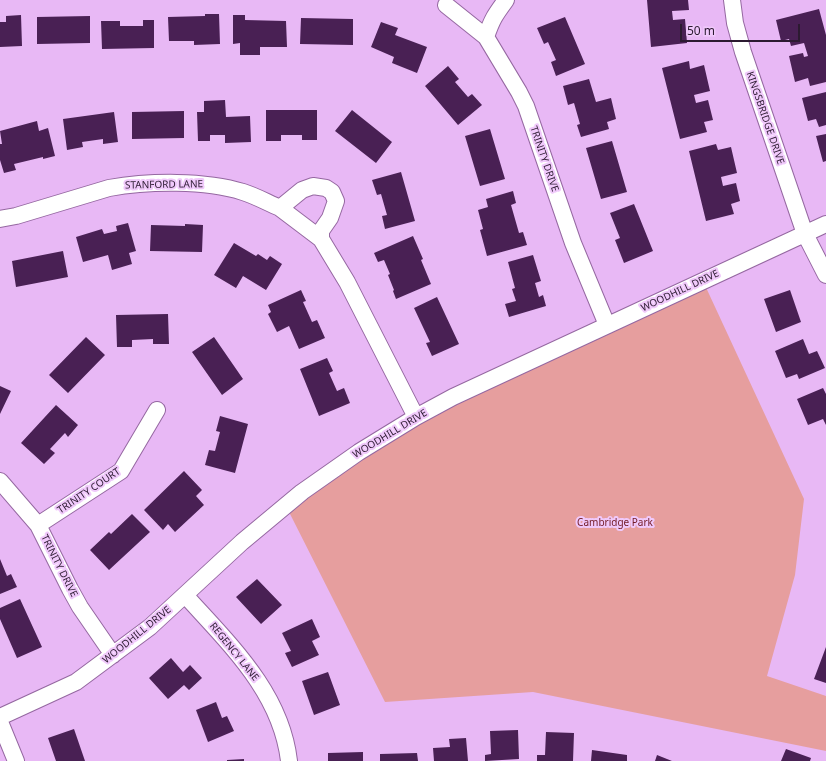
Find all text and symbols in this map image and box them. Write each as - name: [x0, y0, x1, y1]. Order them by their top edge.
- scale bar: [682, 16, 802, 42]
- text: 50 m: [687, 22, 715, 39]
- street label: KINGSBRIDGE DRIVE: [743, 70, 787, 166]
- street label: TRINITY DRIVE: [527, 125, 561, 193]
- street label: STANFORD LANE: [125, 178, 203, 192]
- street label: WOODHILL DRIVE: [639, 268, 721, 314]
- street label: WOODHILL DRIVE: [351, 407, 429, 461]
- street label: TRINITY COURT: [55, 466, 123, 516]
- park label: Cambridge Park: [577, 517, 653, 529]
- street label: TRINITY DRIVE: [38, 533, 80, 599]
- street label: WOODHILL DRIVE: [100, 604, 174, 666]
- street label: REGENCY LANE: [207, 620, 261, 684]

